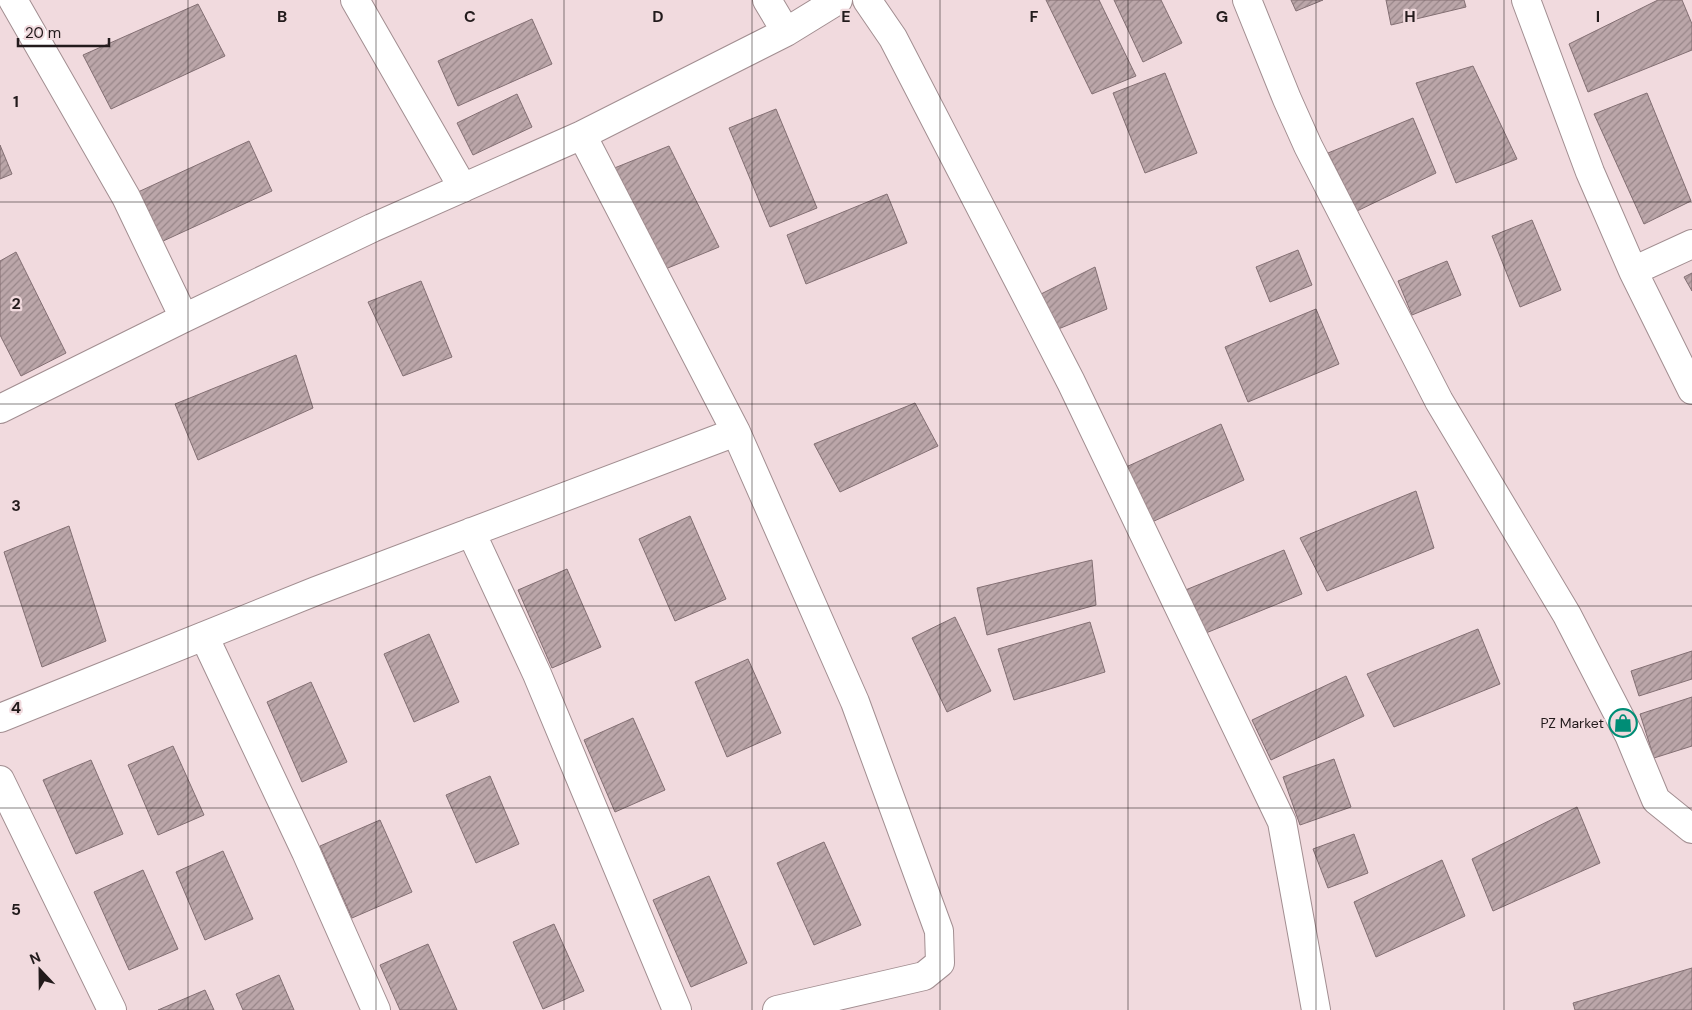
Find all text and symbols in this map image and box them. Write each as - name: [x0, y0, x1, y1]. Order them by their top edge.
- text: B: [277, 6, 287, 27]
- text: C: [464, 6, 476, 27]
- text: D: [652, 6, 664, 27]
- text: E: [841, 6, 851, 27]
- text: F: [1030, 6, 1039, 27]
- text: G: [1216, 6, 1228, 27]
- text: H: [1404, 6, 1416, 27]
- text: I: [1596, 6, 1600, 27]
- scale bar: [18, 15, 109, 47]
- text: 20 m: [25, 23, 61, 43]
- text: 1: [13, 91, 19, 112]
- text: 2: [11, 293, 21, 314]
- text: 3: [11, 495, 21, 516]
- text: 4: [11, 697, 21, 718]
- shop icon: PZ Market: [1608, 708, 1638, 738]
- place label: PZ Market: [1541, 714, 1604, 732]
- text: 5: [11, 899, 21, 920]
- north arrow: [15, 945, 65, 995]
- text: N: [27, 948, 43, 968]

